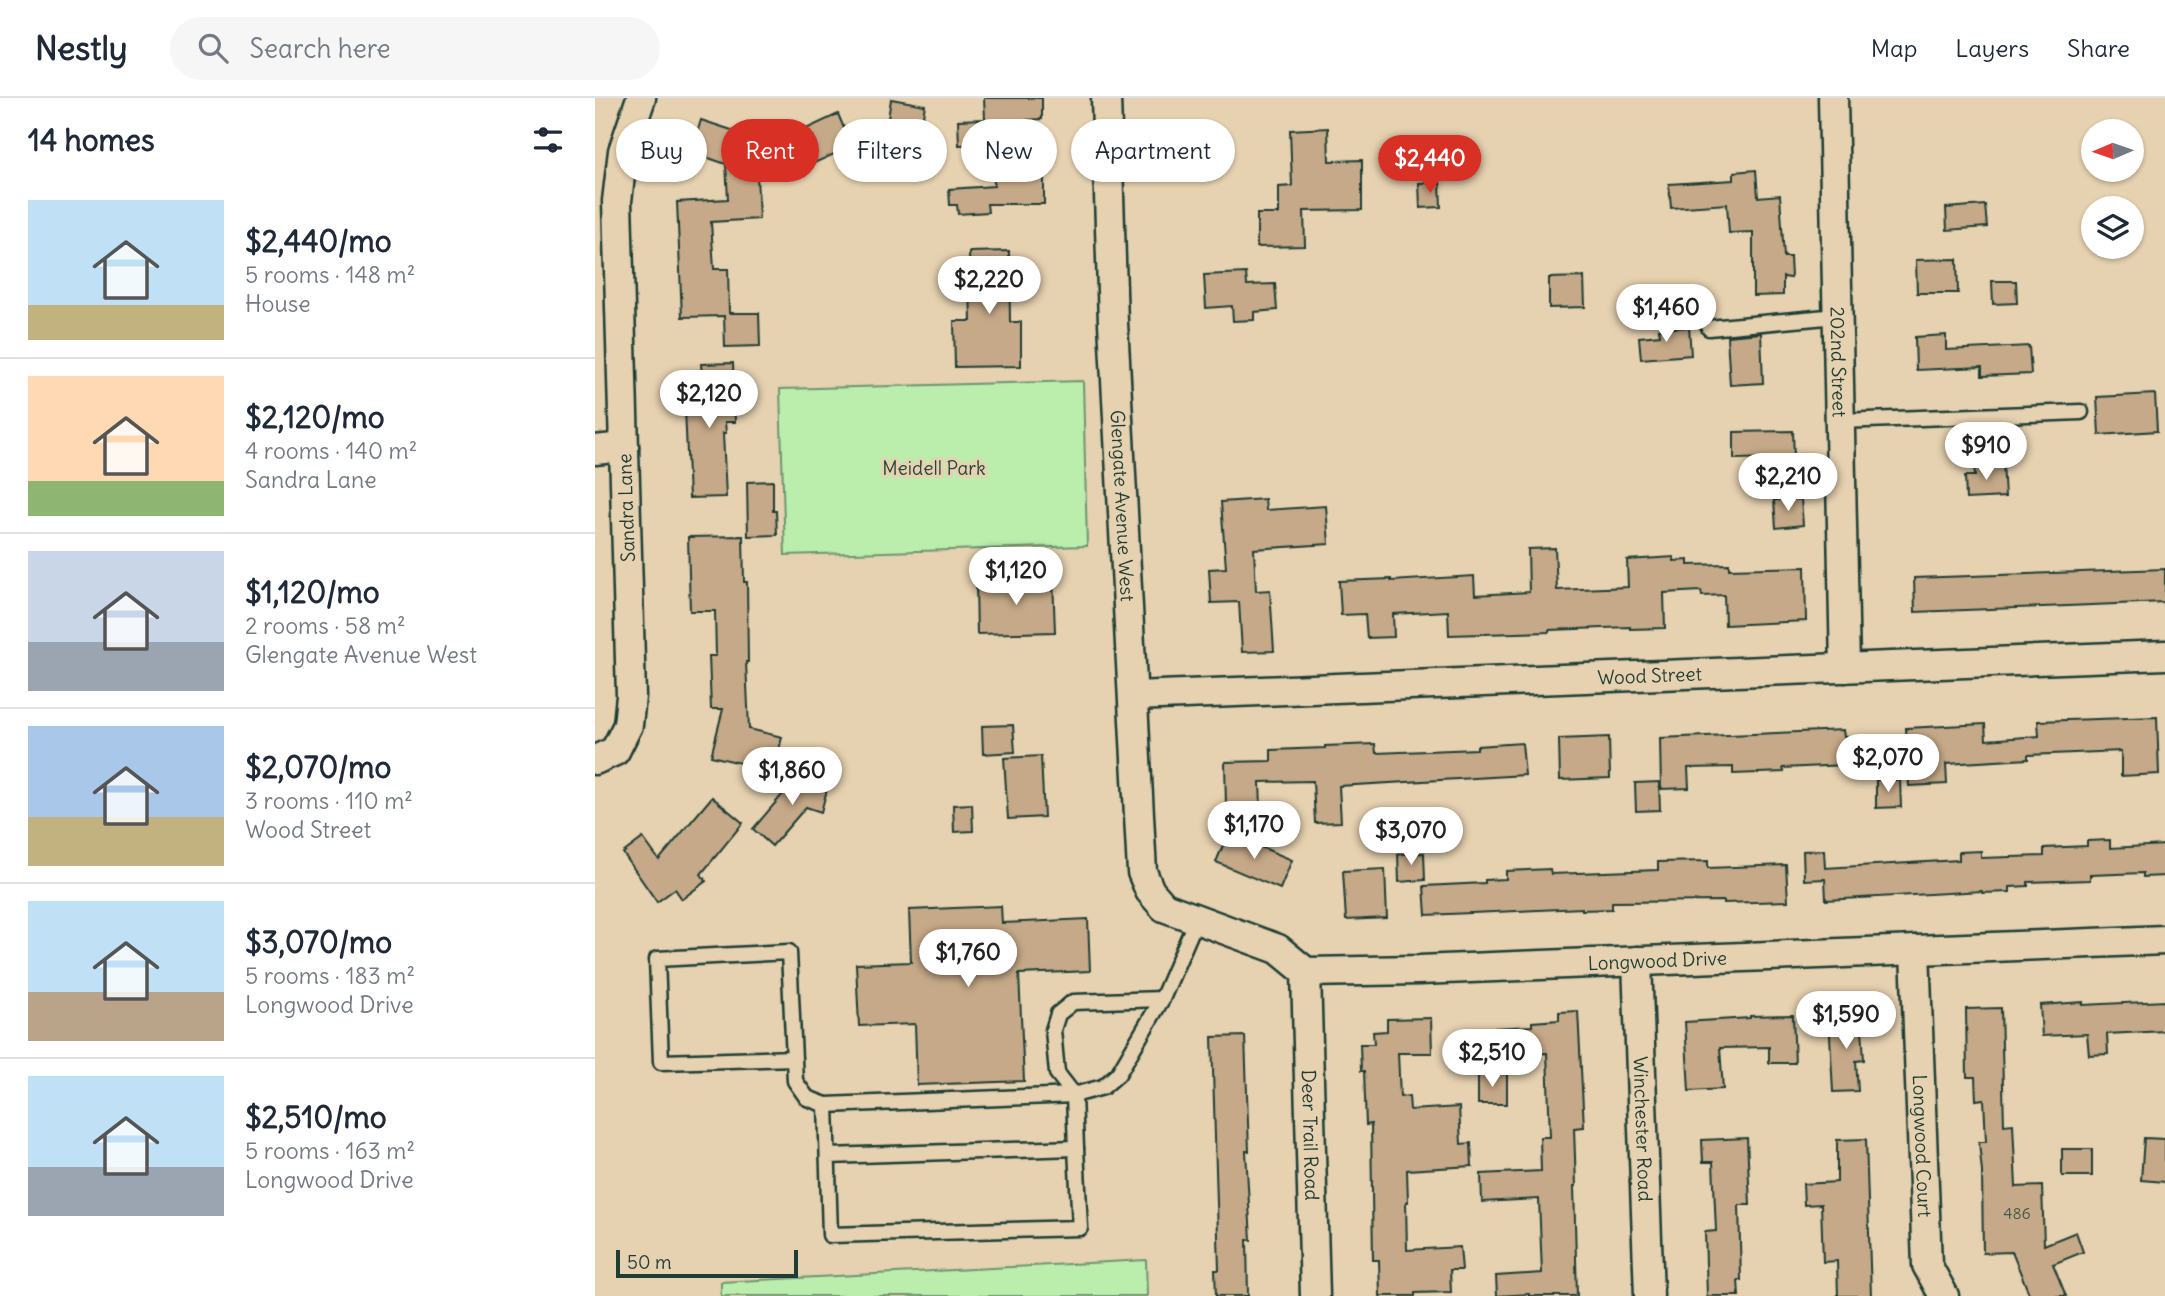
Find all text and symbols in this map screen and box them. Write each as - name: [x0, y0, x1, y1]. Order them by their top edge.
- search box: [170, 17, 660, 80]
- text: Nestly: [35, 27, 128, 69]
- icon: search: [194, 29, 232, 67]
- text: Search here: [250, 32, 391, 65]
- text: Map: [1871, 33, 1917, 63]
- text: Layers: [1955, 33, 2029, 63]
- text: Share: [2067, 33, 2130, 63]
- chip: Buy: [616, 119, 707, 182]
- chip: Rent: [721, 119, 819, 182]
- chip: Filters: [833, 119, 947, 182]
- chip: New: [961, 119, 1057, 182]
- chip: Apartment: [1071, 119, 1235, 182]
- north arrow: [2081, 119, 2144, 182]
- map controls: [2081, 119, 2144, 259]
- text: 14 homes: [28, 121, 155, 159]
- icon: filters: [529, 121, 567, 159]
- pin: $2,440: [1373, 136, 1487, 195]
- text: $2,440: [1394, 143, 1466, 172]
- button: layers: [2081, 196, 2144, 259]
- text: $2,440/mo: [245, 222, 392, 260]
- icon: home: [84, 228, 168, 312]
- pin: $2,220: [932, 256, 1046, 316]
- text: 5 rooms · 148 m²: [245, 260, 415, 289]
- text: $2,220: [954, 264, 1024, 293]
- pin: $1,460: [1609, 285, 1723, 344]
- text: House: [245, 289, 311, 318]
- text: $1,460: [1632, 292, 1700, 321]
- street label: 202nd Street: [1825, 306, 1852, 418]
- pin: $2,120: [652, 370, 766, 430]
- text: $2,120: [676, 378, 742, 407]
- text: $2,120/mo: [245, 398, 385, 436]
- icon: home: [84, 404, 168, 488]
- street label: Glengate Avenue West: [1106, 409, 1140, 602]
- pin: $910: [1945, 422, 2027, 482]
- text: $910: [1961, 430, 2011, 459]
- text: 4 rooms · 140 m²: [245, 436, 417, 465]
- street label: Sandra Lane: [612, 453, 640, 563]
- pin: $2,210: [1731, 454, 1845, 513]
- park label: Meidell Park: [882, 456, 986, 480]
- text: $2,210: [1754, 461, 1822, 490]
- text: Sandra Lane: [245, 465, 377, 494]
- pin: $1,120: [959, 547, 1073, 607]
- text: $1,120: [985, 555, 1047, 584]
- text: $1,120/mo: [245, 573, 380, 611]
- icon: home: [84, 579, 168, 663]
- text: 2 rooms · 58 m²: [245, 611, 406, 640]
- text: Glengate Avenue West: [245, 640, 477, 669]
- street label: Wood Street: [1597, 661, 1702, 690]
- pin: $2,070: [1831, 734, 1945, 794]
- text: $2,070: [1852, 742, 1924, 771]
- text: $2,070/mo: [245, 748, 391, 786]
- pin: $1,860: [735, 748, 849, 807]
- icon: home: [84, 754, 168, 838]
- text: $1,860: [758, 755, 826, 784]
- text: 3 rooms · 110 m²: [245, 786, 413, 815]
- pin: $1,170: [1197, 802, 1311, 861]
- pin: $3,070: [1354, 808, 1468, 867]
- text: $1,170: [1224, 809, 1284, 838]
- text: Wood Street: [245, 815, 371, 844]
- text: $3,070: [1375, 815, 1447, 844]
- text: $3,070/mo: [245, 923, 392, 961]
- icon: home: [84, 929, 168, 1013]
- pin: $1,760: [911, 930, 1025, 989]
- text: $1,760: [935, 937, 1001, 966]
- street label: Longwood Drive: [1587, 946, 1727, 975]
- text: 5 rooms · 183 m²: [245, 961, 415, 990]
- text: Longwood Drive: [245, 990, 414, 1019]
- pin: $1,590: [1789, 992, 1903, 1051]
- text: $1,590: [1812, 999, 1880, 1028]
- pin: $2,510: [1435, 1030, 1549, 1089]
- text: $2,510: [1458, 1037, 1526, 1066]
- street label: Winchester Road: [1628, 1056, 1658, 1202]
- street label: Deer Trail Road: [1297, 1069, 1324, 1201]
- street label: Longwood Court: [1908, 1074, 1937, 1218]
- text: $2,510/mo: [245, 1098, 387, 1136]
- icon: home: [84, 1104, 168, 1188]
- text: 5 rooms · 163 m²: [245, 1136, 415, 1165]
- text: Longwood Drive: [245, 1165, 414, 1194]
- house number: 486: [2003, 1203, 2031, 1223]
- scale bar: [616, 1247, 798, 1279]
- text: 50 m: [627, 1250, 672, 1274]

